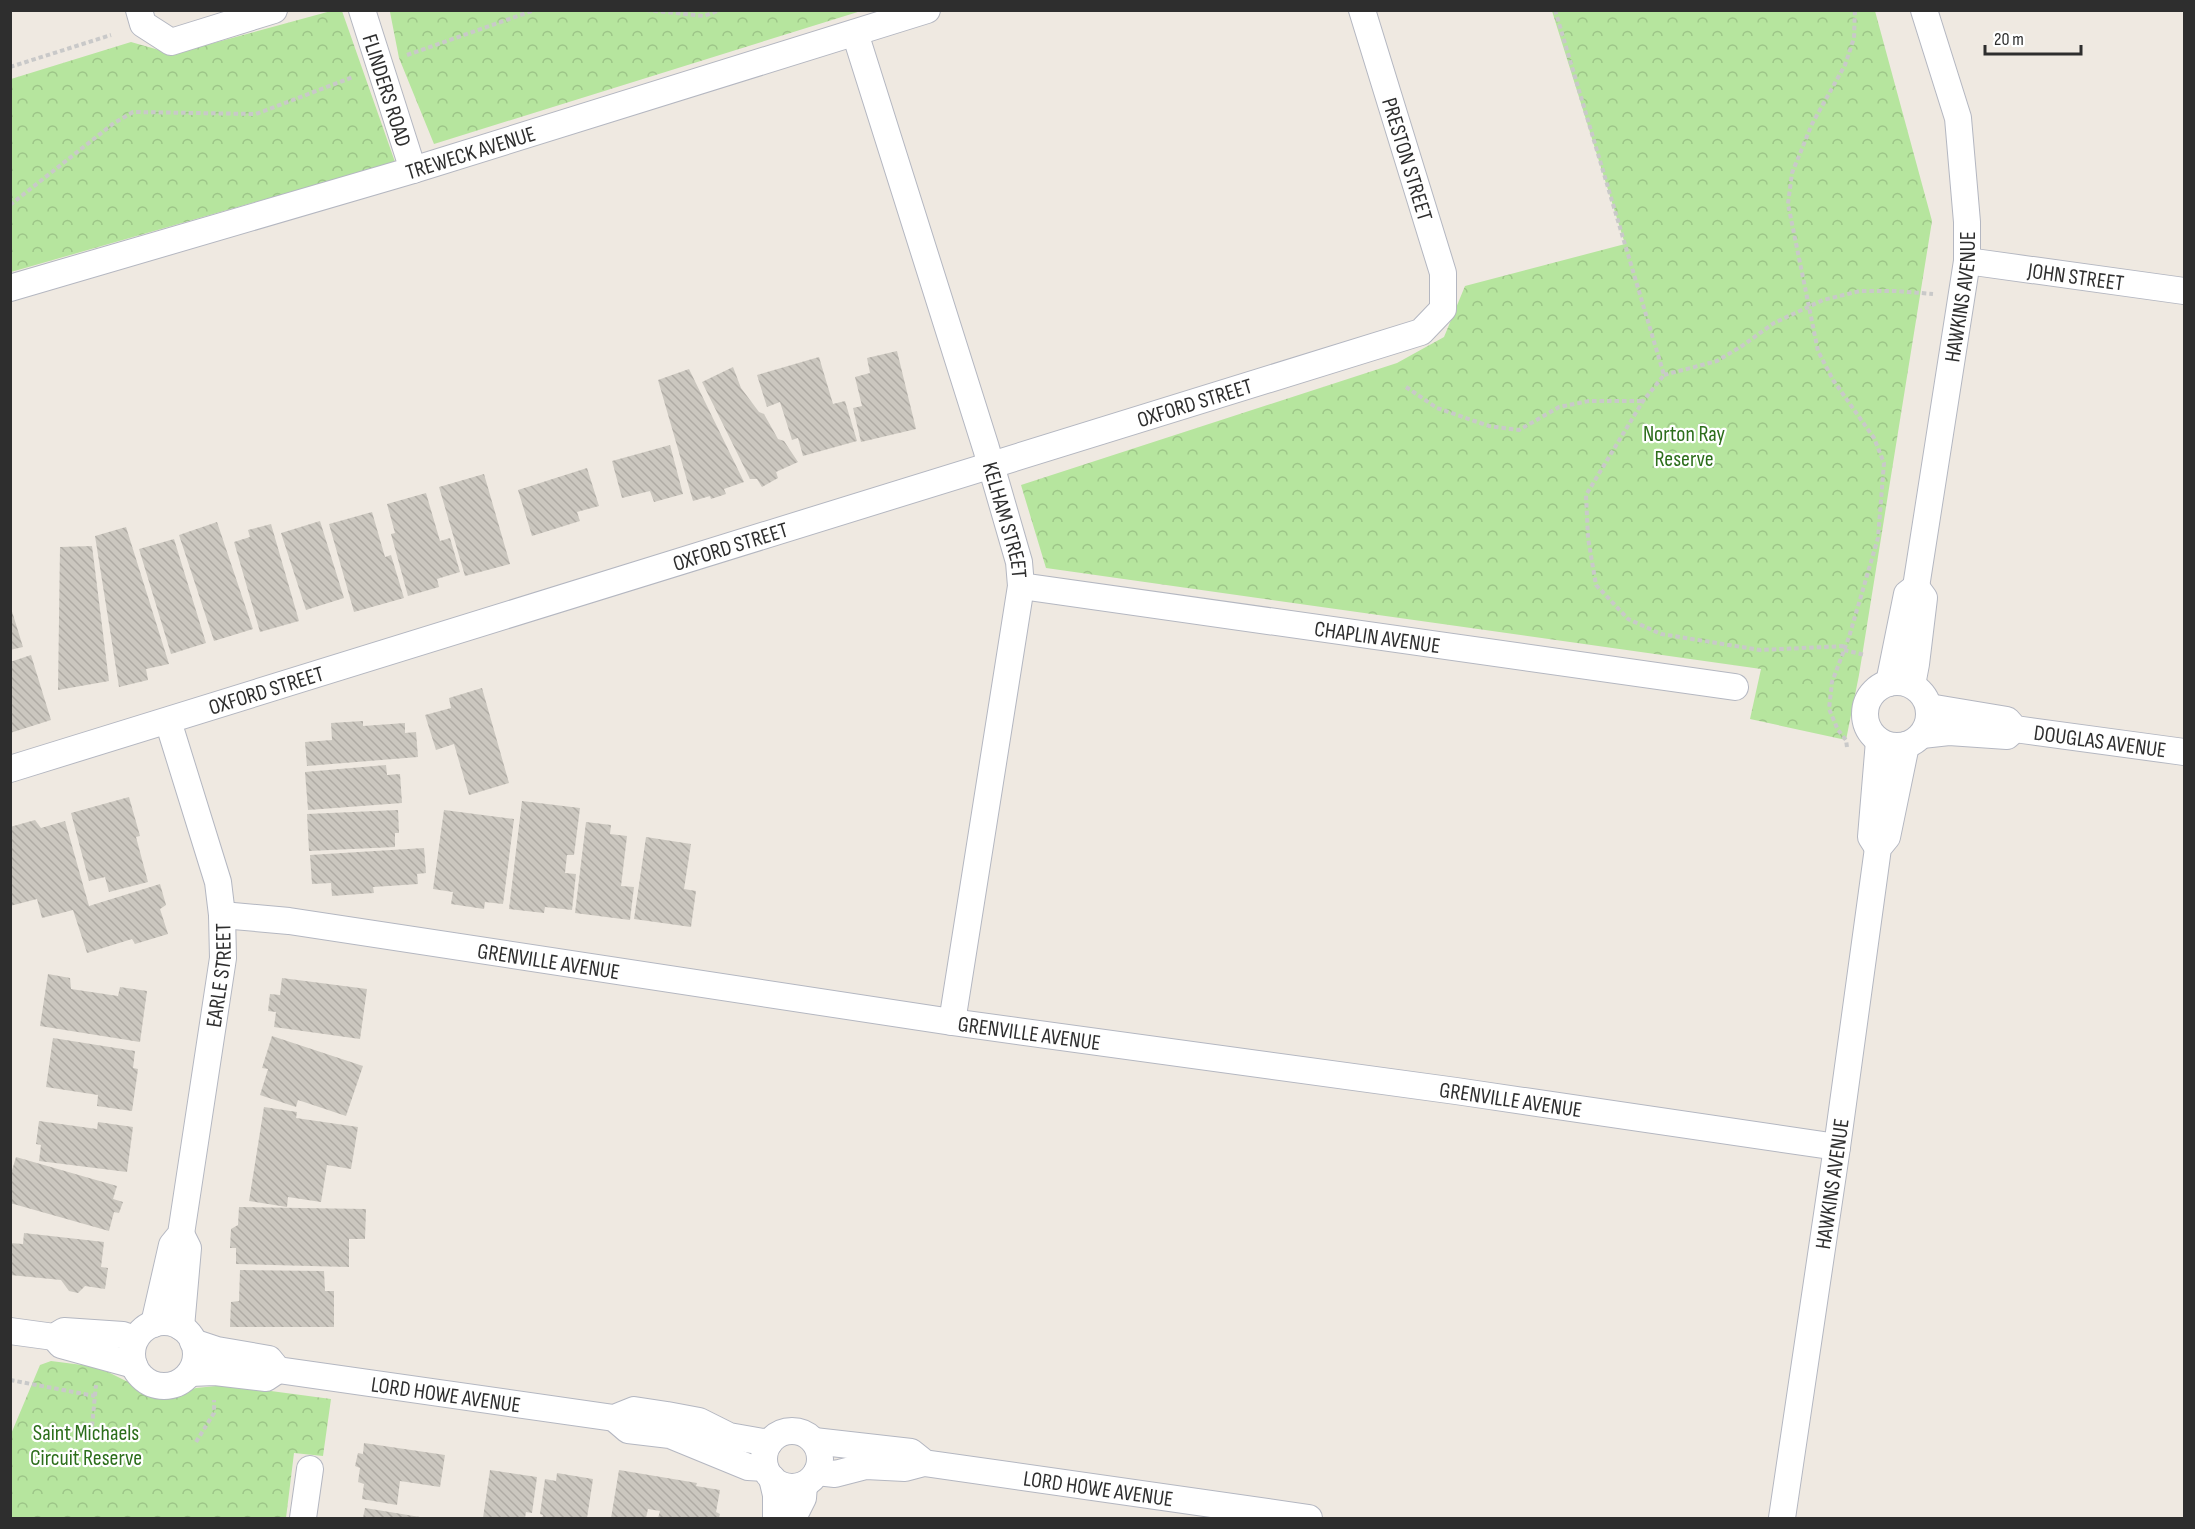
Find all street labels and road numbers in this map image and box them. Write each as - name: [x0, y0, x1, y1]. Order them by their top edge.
- street label: FLINDERS ROAD: [356, 31, 417, 150]
- street label: PRESTON STREET: [1375, 95, 1438, 224]
- street label: TREWECK AVENUE: [403, 121, 539, 186]
- street label: HAWKINS AVENUE: [1939, 231, 1982, 364]
- street label: JOHN STREET: [2025, 257, 2126, 298]
- street label: OXFORD STREET: [1134, 373, 1256, 434]
- street label: KELHAM STREET: [976, 459, 1032, 579]
- street label: OXFORD STREET: [670, 517, 792, 578]
- street label: CHAPLIN AVENUE: [1313, 616, 1442, 660]
- street label: OXFORD STREET: [206, 661, 327, 722]
- street label: DOUGLAS AVENUE: [2032, 720, 2168, 764]
- street label: EARLE STREET: [201, 923, 238, 1029]
- street label: GRENVILLE AVENUE: [475, 938, 622, 986]
- street label: GRENVILLE AVENUE: [956, 1011, 1102, 1057]
- street label: GRENVILLE AVENUE: [1438, 1077, 1584, 1124]
- street label: HAWKINS AVENUE: [1810, 1117, 1856, 1251]
- street label: LORD HOWE AVENUE: [369, 1371, 522, 1420]
- street label: LORD HOWE AVENUE: [1022, 1465, 1175, 1513]

